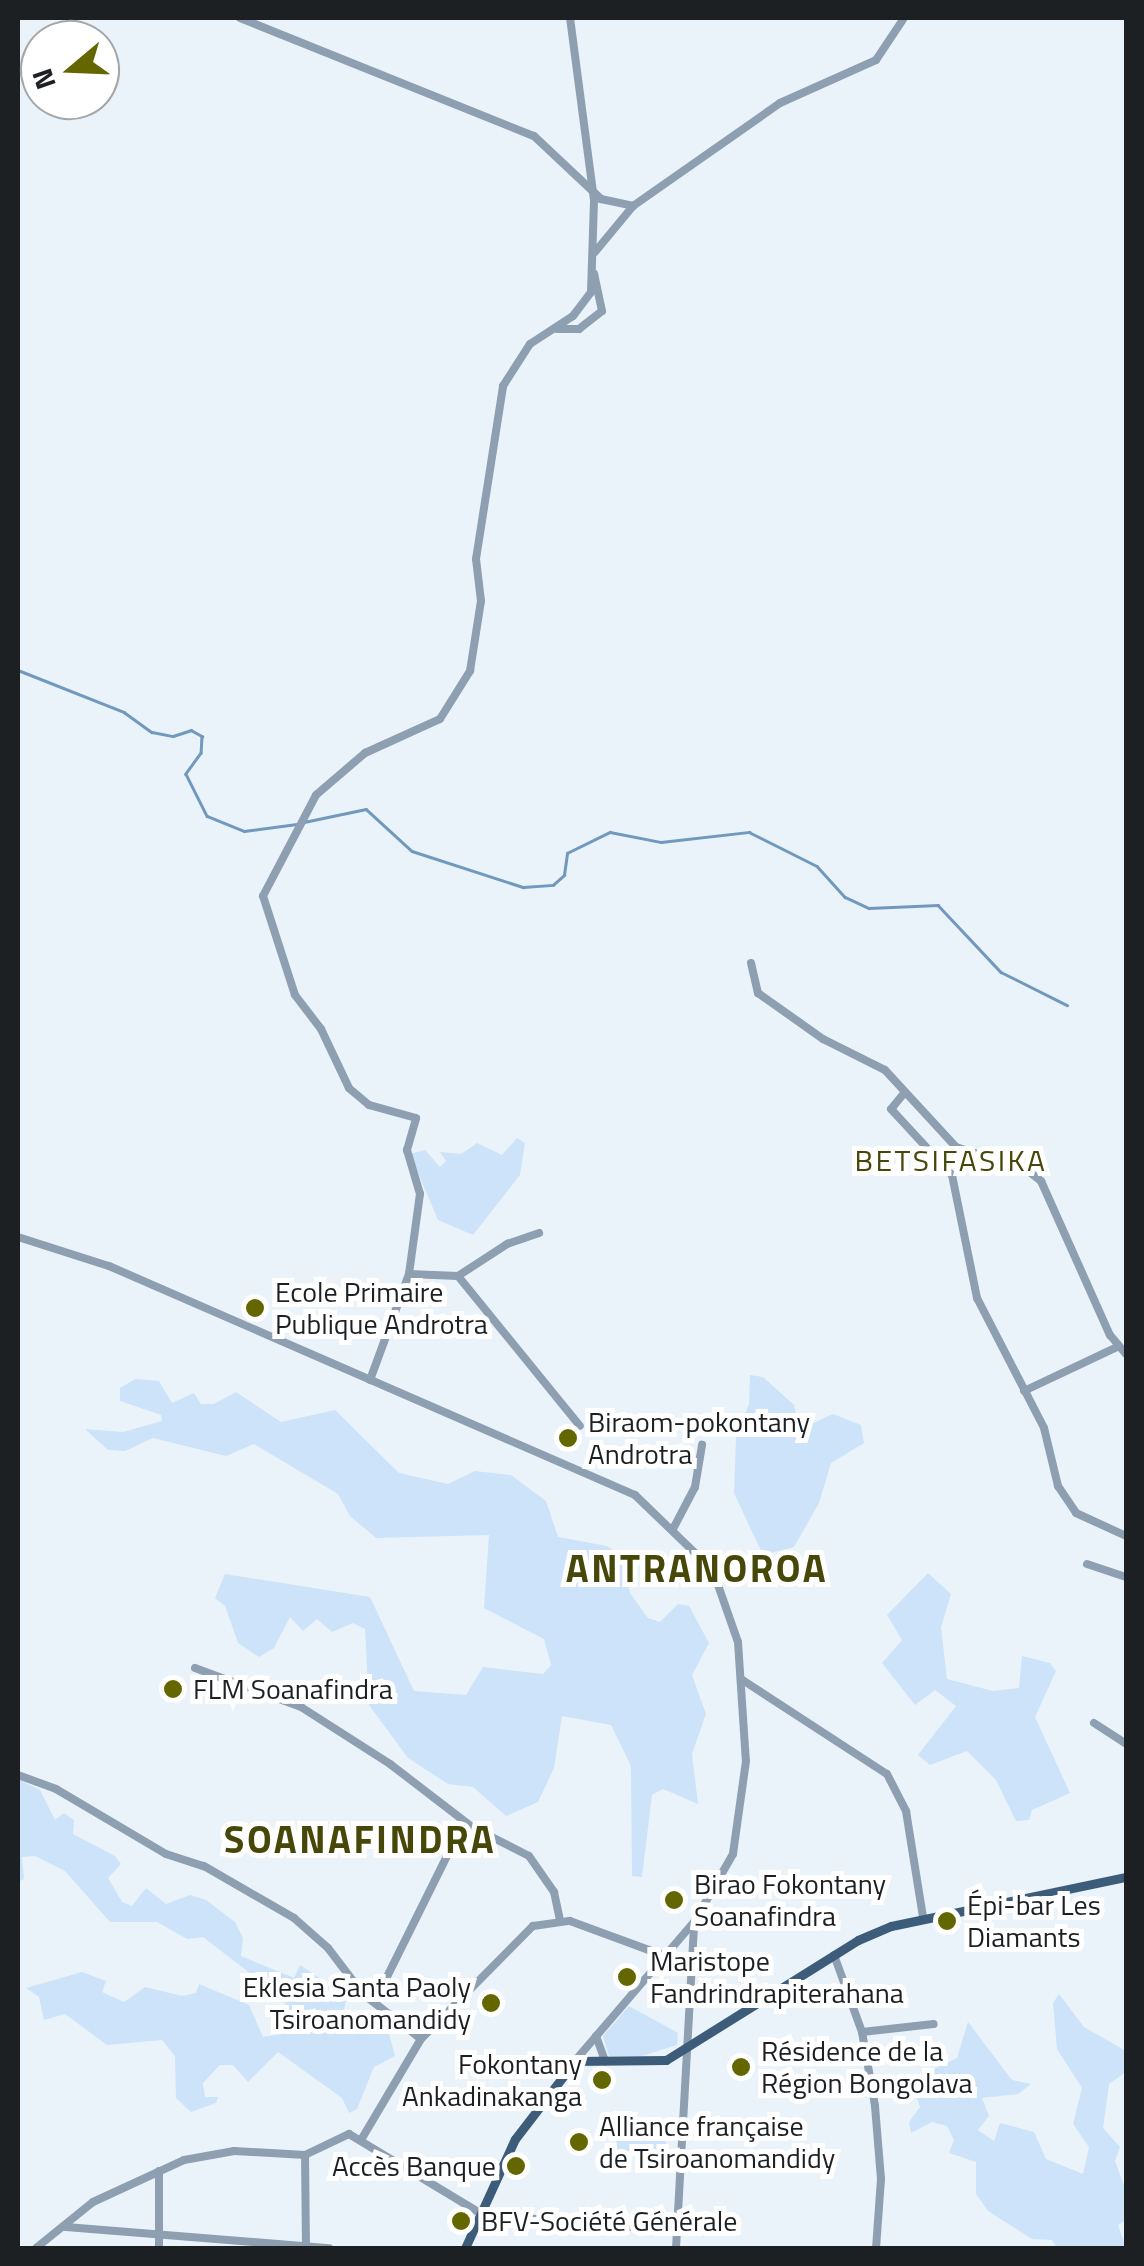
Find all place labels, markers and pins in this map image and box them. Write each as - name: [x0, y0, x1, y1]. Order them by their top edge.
- place label: Ecole Primaire Publique Androtra: [275, 1275, 488, 1341]
- marker: Ecole Primaire Publique Androtra: [244, 1297, 266, 1319]
- place label: Biraom-pokontany Androtra: [588, 1405, 810, 1471]
- marker: Biraom-pokontany Androtra: [557, 1427, 579, 1449]
- place label: FLM Soanafindra: [193, 1672, 393, 1706]
- marker: FLM Soanafindra: [162, 1678, 184, 1700]
- place label: Birao Fokontany Soanafindra: [694, 1867, 886, 1933]
- place label: Épi-bar Les Diamants: [967, 1888, 1101, 1954]
- marker: Birao Fokontany Soanafindra: [663, 1889, 685, 1911]
- marker: Épi-bar Les Diamants: [936, 1910, 958, 1932]
- place label: Maristope Fandrindrapiterahana: [650, 1944, 904, 2010]
- marker: Maristope Fandrindrapiterahana: [614, 1964, 640, 1990]
- place label: Eklesia Santa Paoly Tsiroanomandidy: [243, 1970, 471, 2036]
- marker: Eklesia Santa Paoly Tsiroanomandidy: [480, 1992, 502, 2014]
- place label: Résidence de la Région Bongolava: [761, 2034, 973, 2100]
- place label: Fokontany Ankadinakanga: [402, 2047, 582, 2113]
- marker: Résidence de la Région Bongolava: [730, 2056, 752, 2078]
- marker: Fokontany Ankadinakanga: [591, 2069, 613, 2091]
- place label: Alliance française de Tsiroanomandidy: [599, 2109, 835, 2175]
- marker: Alliance française de Tsiroanomandidy: [568, 2131, 590, 2153]
- place label: Accès Banque: [332, 2149, 496, 2183]
- marker: Accès Banque: [505, 2155, 527, 2177]
- place label: BFV-Société Générale: [481, 2204, 737, 2238]
- marker: BFV-Société Générale: [450, 2210, 472, 2232]

